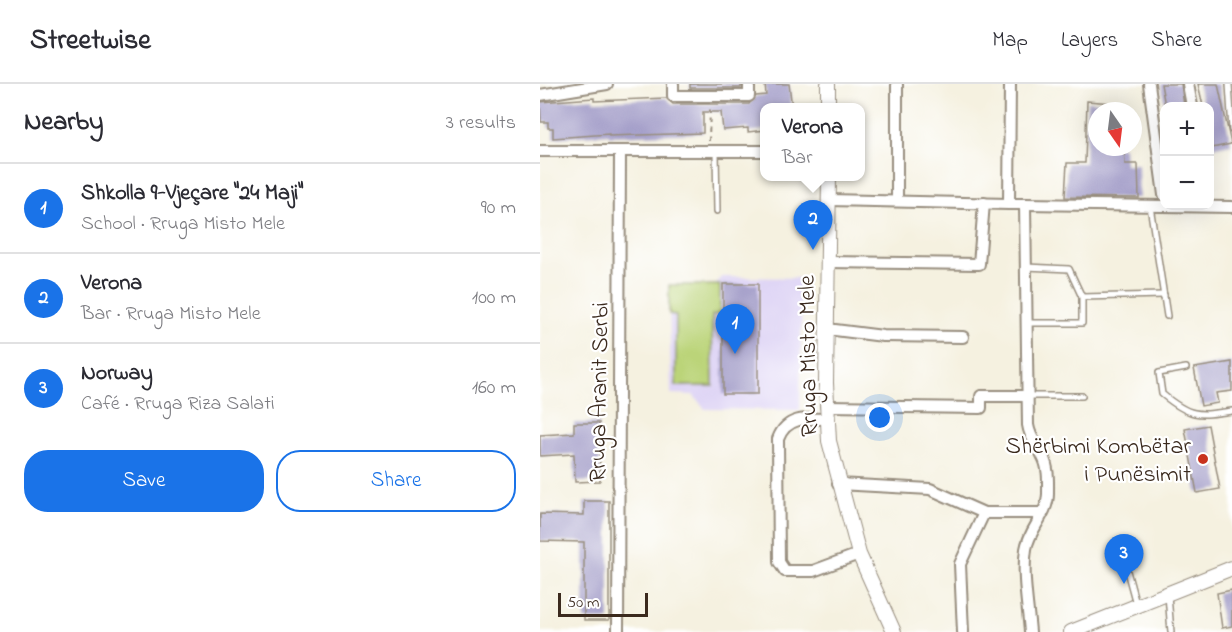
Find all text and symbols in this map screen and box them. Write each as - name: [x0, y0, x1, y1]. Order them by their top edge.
- text: Streetwise: [30, 21, 151, 62]
- text: Map: [992, 26, 1028, 56]
- text: Layers: [1061, 26, 1118, 56]
- text: Share: [1151, 26, 1202, 56]
- north arrow: [1088, 102, 1142, 156]
- map controls: [1160, 102, 1214, 210]
- button: +: [1160, 102, 1214, 156]
- popup: [760, 103, 865, 181]
- text: Nearby: [24, 104, 103, 142]
- text: 3 results: [446, 109, 516, 138]
- text: Verona: [782, 112, 843, 144]
- text: Bar: [782, 144, 812, 173]
- button: −: [1160, 156, 1214, 210]
- text: Shkolla 9-Vjeçare "24 Maji": [81, 178, 304, 210]
- text: 1: [40, 194, 47, 223]
- text: 90 m: [481, 194, 516, 223]
- pin: 2: [794, 200, 832, 250]
- text: School · Rruga Misto Mele: [81, 210, 285, 239]
- text: Verona: [81, 268, 142, 300]
- street label: Rruga Misto Mele: [791, 274, 828, 437]
- text: 2: [39, 284, 48, 313]
- text: 100 m: [472, 284, 516, 313]
- text: Bar · Rruga Misto Mele: [81, 300, 261, 329]
- street label: Rruga Aranit Serbi: [581, 302, 620, 482]
- pin: 1: [716, 304, 754, 354]
- text: Norway: [81, 358, 153, 390]
- text: 3: [39, 374, 48, 403]
- text: 160 m: [472, 374, 516, 403]
- text: Café · Rruga Riza Salati: [81, 390, 274, 419]
- your location: [865, 403, 894, 432]
- place label: Shërbimi Kombëtar i Punësimit: [1005, 430, 1192, 493]
- button: Save: [24, 450, 264, 512]
- button: Share: [276, 450, 516, 512]
- marker: Shërbimi Kombëtar i Punësimit: [1196, 452, 1210, 466]
- pin: 3: [1104, 534, 1144, 584]
- scale bar: [558, 590, 648, 618]
- text: 50 m: [567, 591, 599, 615]

